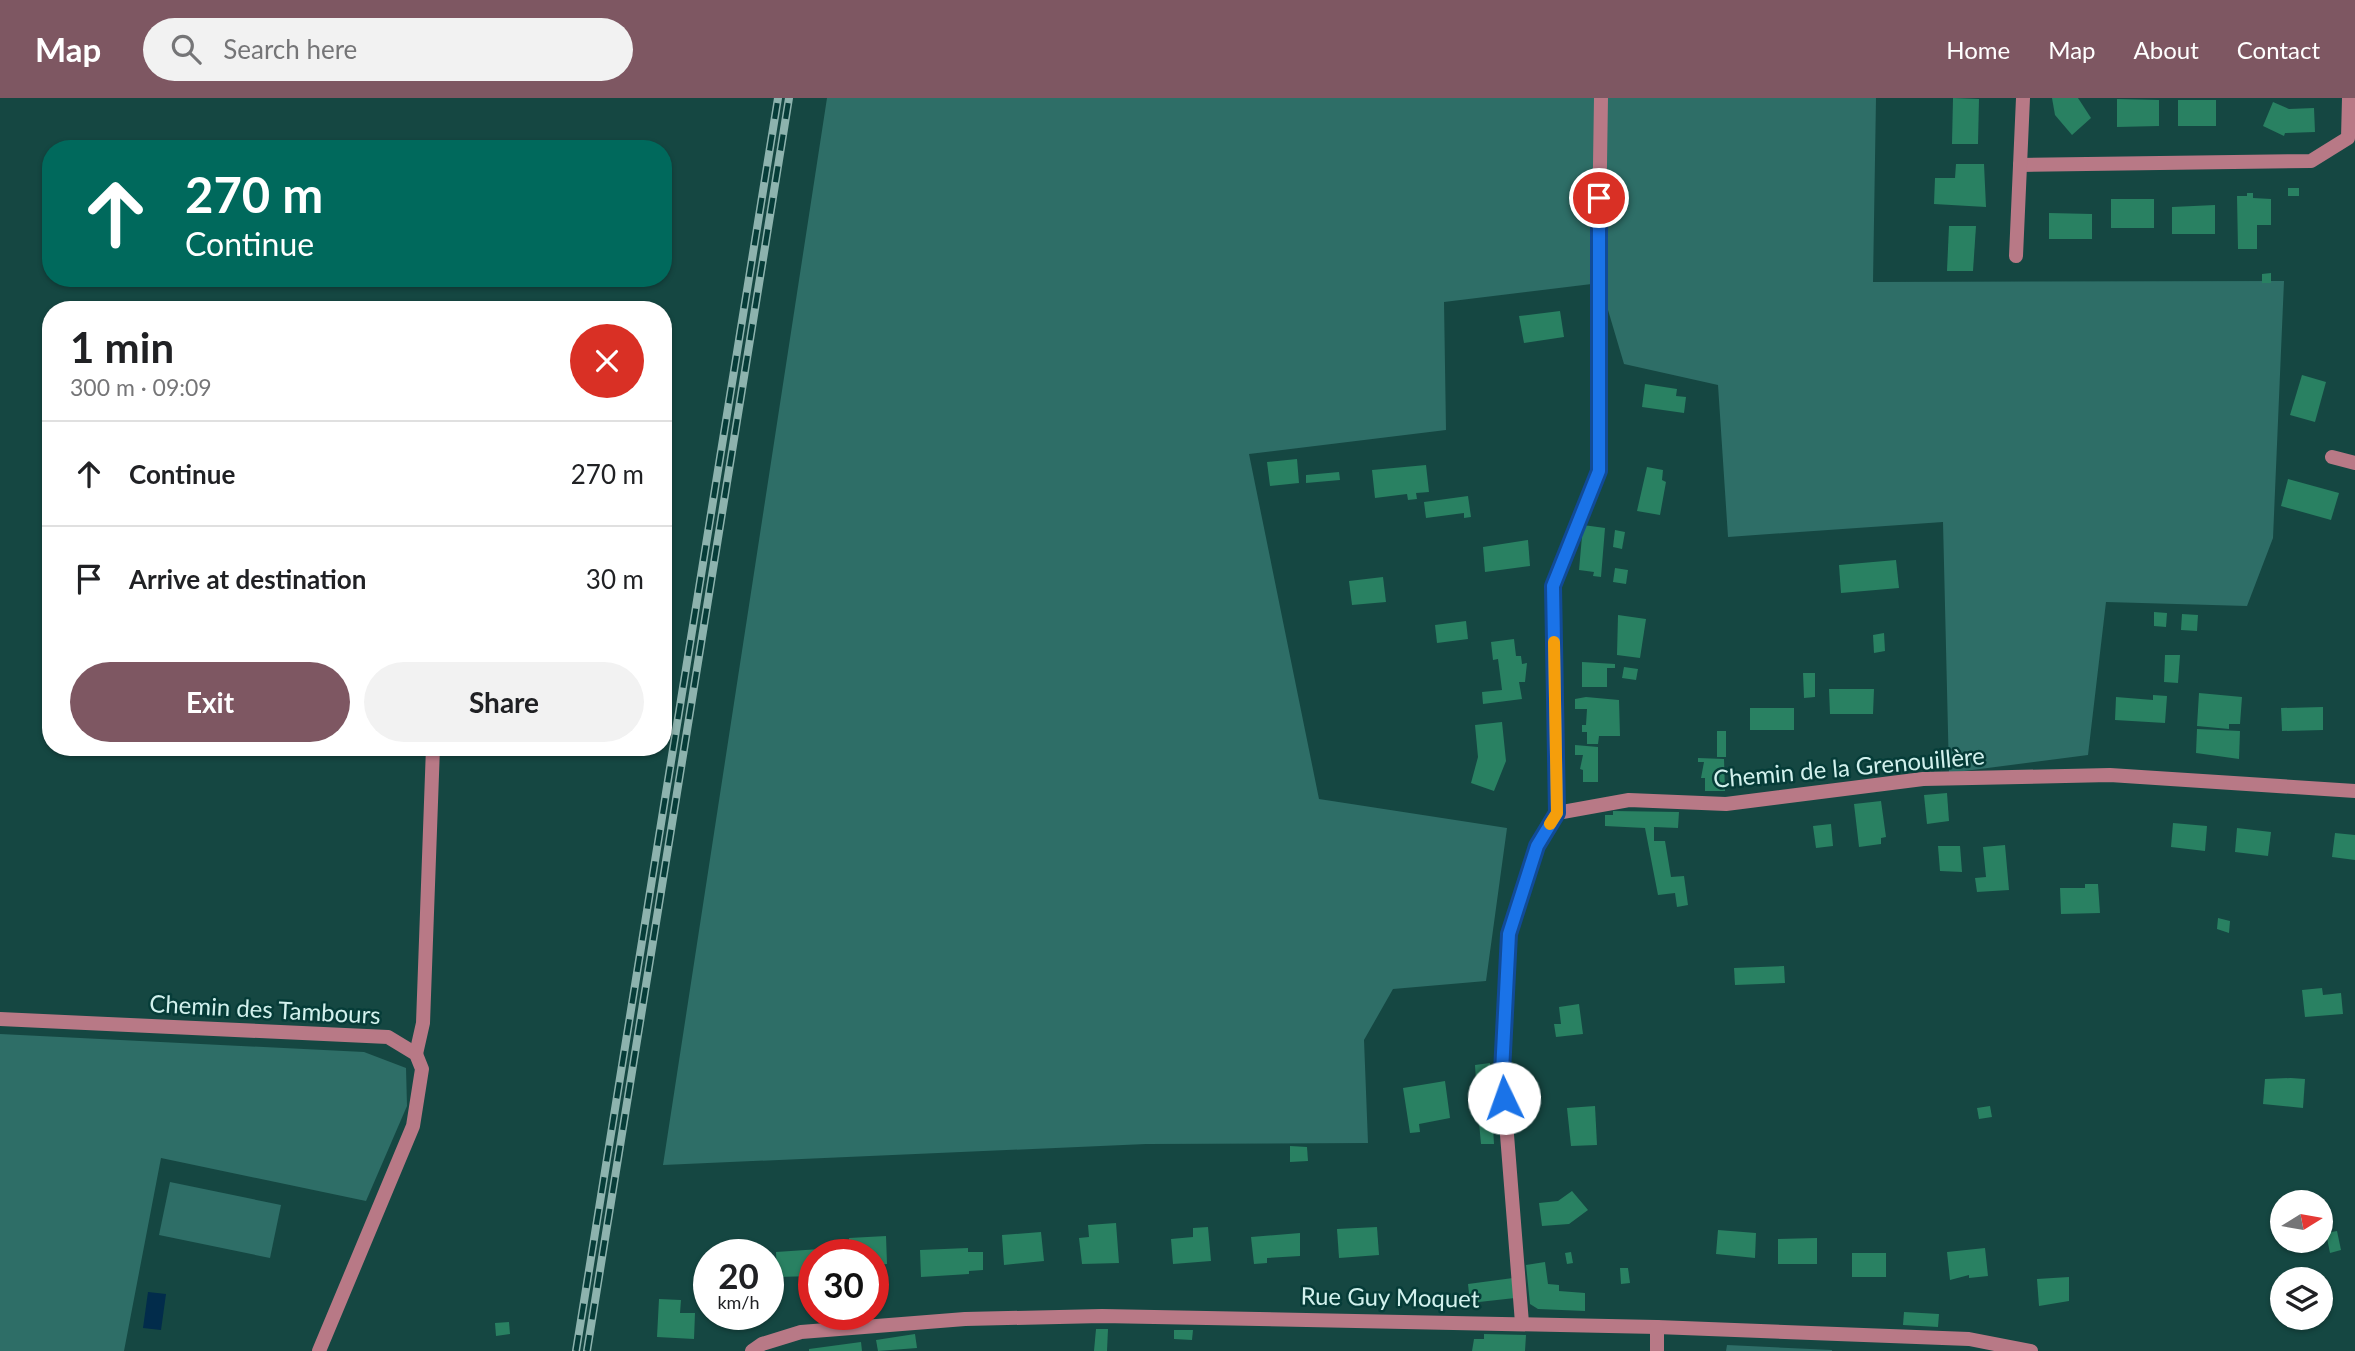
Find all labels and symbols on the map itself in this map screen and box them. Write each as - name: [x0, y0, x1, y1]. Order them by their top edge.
- pin: [1569, 168, 1629, 228]
- street label: Chemin de la Grenouillère: [1712, 740, 1986, 793]
- street label: Chemin des Tambours: [149, 988, 382, 1029]
- position arrow: [1467, 1061, 1541, 1135]
- north arrow: [2270, 1190, 2333, 1253]
- speed limit sign: 30: [798, 1239, 889, 1330]
- street label: Rue Guy Moquet: [1300, 1280, 1480, 1313]

